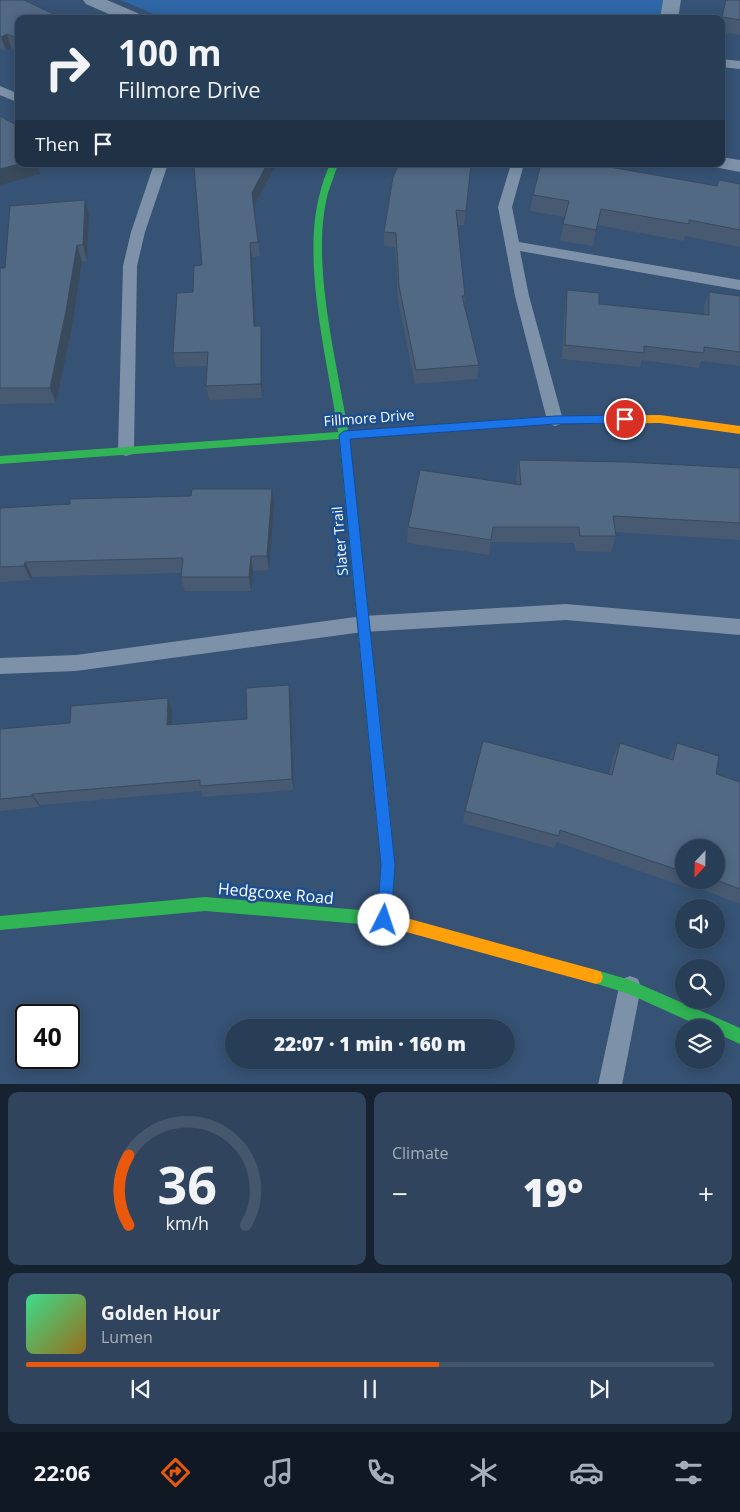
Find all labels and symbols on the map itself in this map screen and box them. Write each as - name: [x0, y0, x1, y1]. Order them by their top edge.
- pin: [604, 398, 646, 440]
- street label: Fillmore Drive: [323, 405, 415, 430]
- street label: Slater Trail: [327, 506, 352, 576]
- north arrow: [675, 839, 725, 889]
- street label: Hedgcoxe Road: [217, 877, 335, 909]
- position arrow: [357, 893, 409, 945]
- speed limit sign: 40: [15, 1004, 80, 1069]

